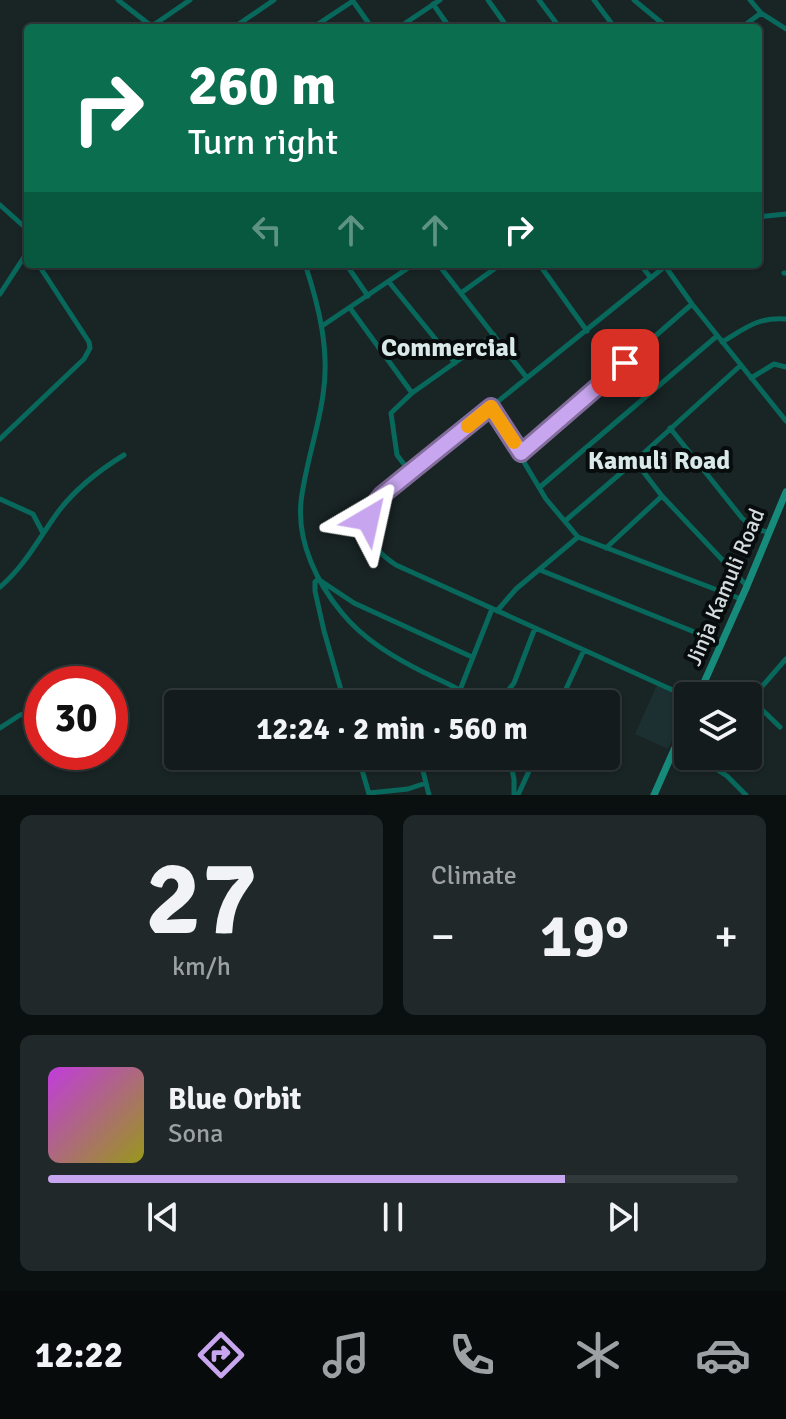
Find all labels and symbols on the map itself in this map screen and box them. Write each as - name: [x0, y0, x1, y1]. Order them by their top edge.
- pin: [591, 329, 659, 397]
- district label: Commercial: [381, 332, 517, 364]
- district label: Kamuli Road: [588, 445, 730, 477]
- position arrow: [326, 477, 410, 561]
- street label: Jinja Kamuli Road: [680, 504, 770, 670]
- speed limit sign: 30: [24, 666, 128, 770]

